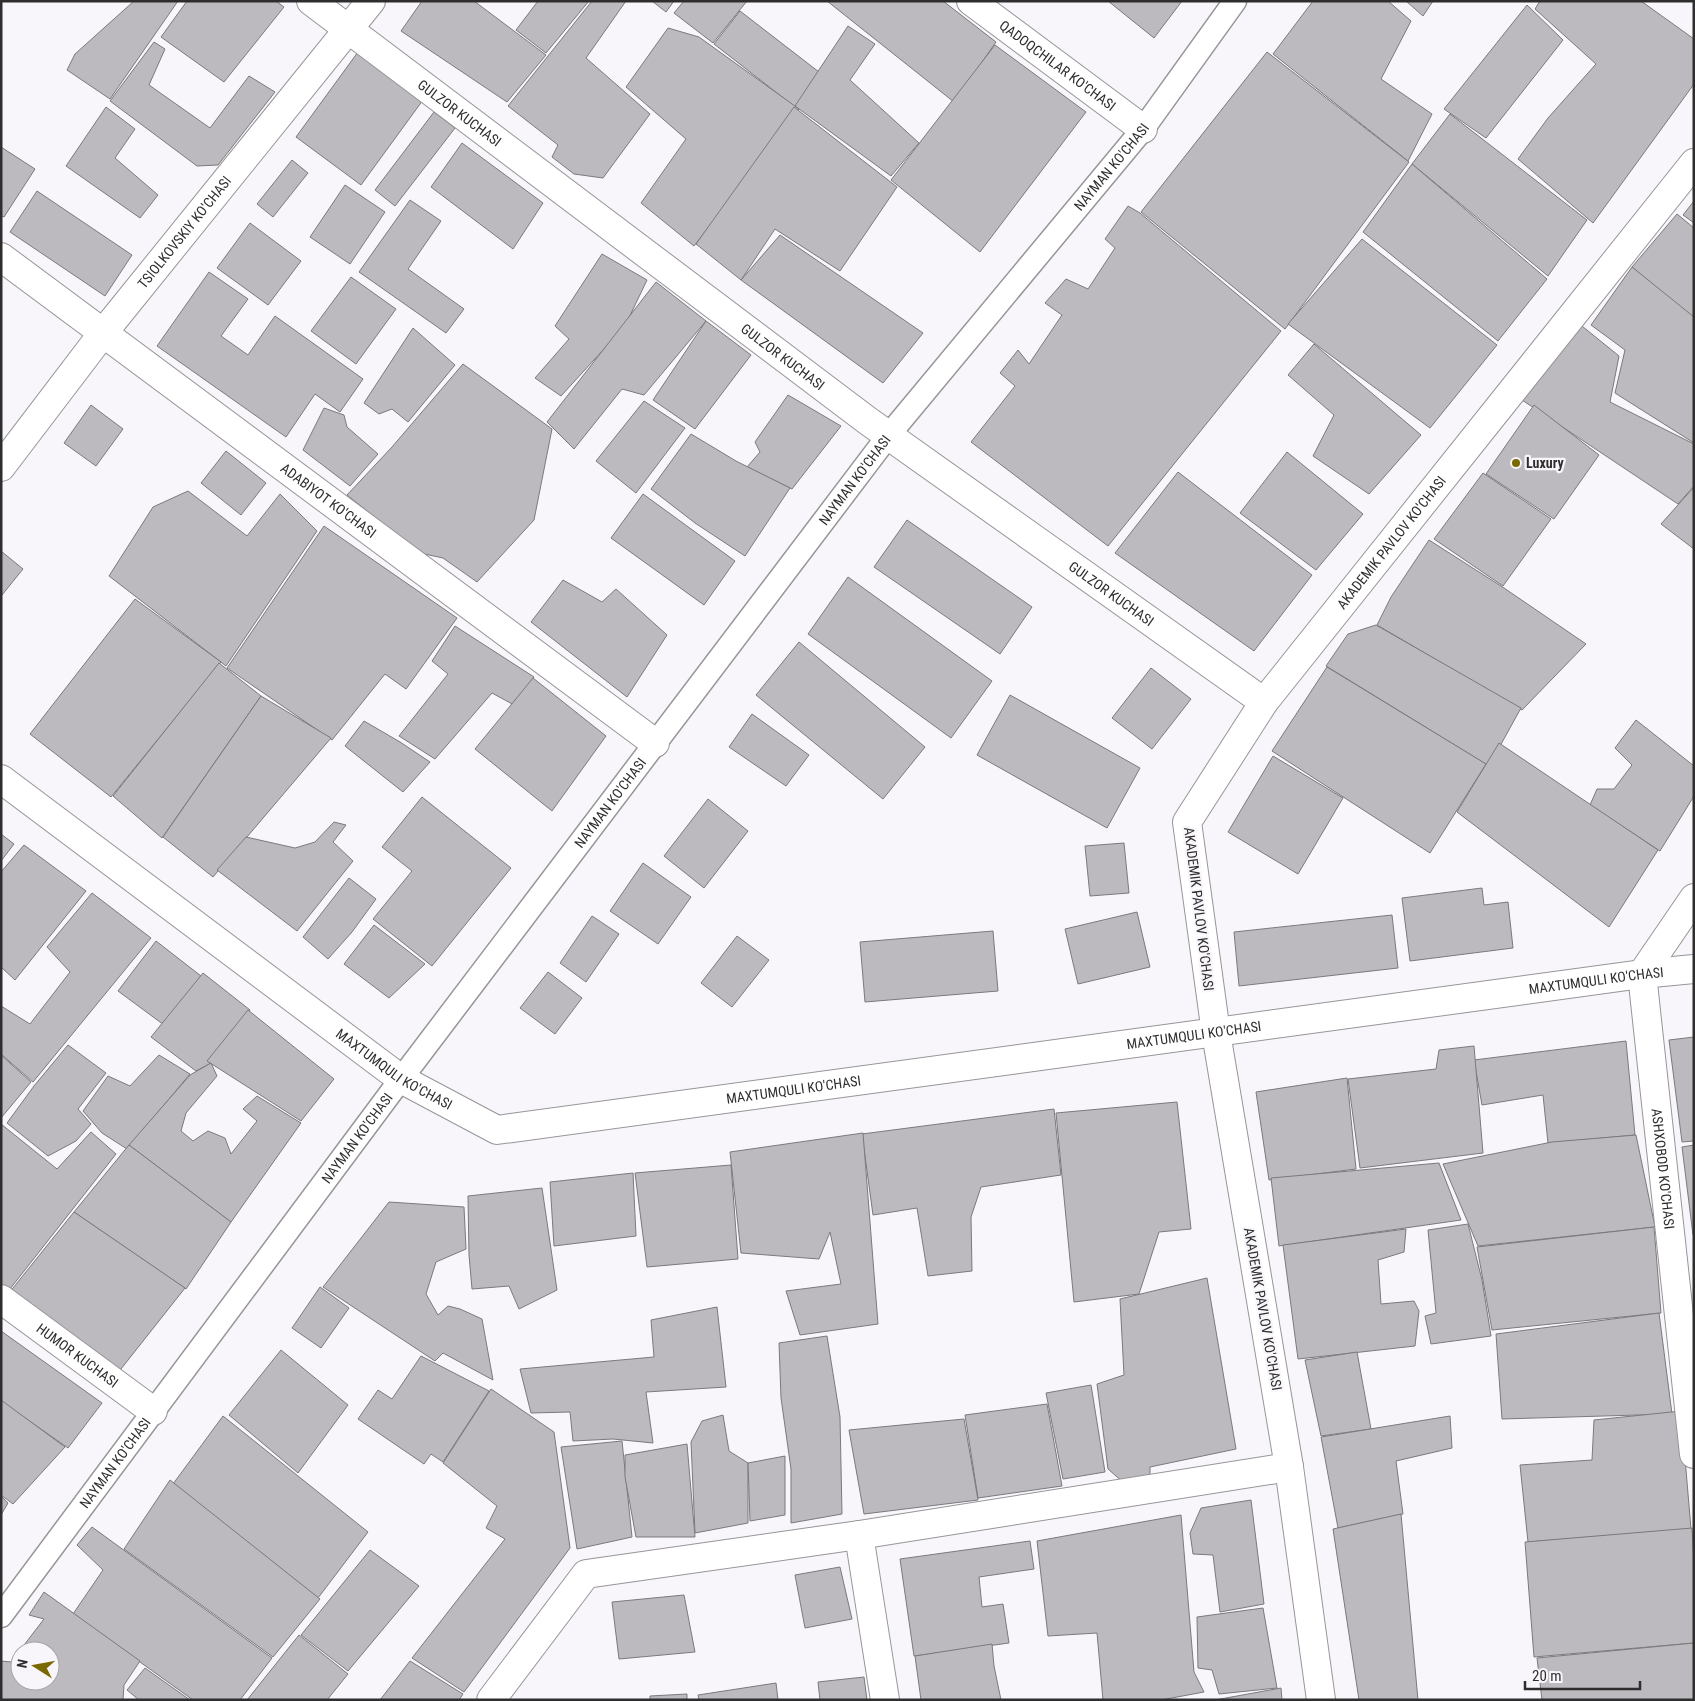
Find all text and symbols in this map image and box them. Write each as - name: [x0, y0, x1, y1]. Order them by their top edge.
- street label: QADOQCHILAR KO'CHASI: [996, 17, 1119, 114]
- street label: GULZOR KUCHASI: [415, 76, 504, 150]
- street label: NAYMAN KO'CHASI: [1071, 120, 1152, 214]
- street label: TSIOLKOVSKIY KO'CHASI: [134, 173, 234, 291]
- street label: GULZOR KUCHASI: [738, 320, 828, 393]
- street label: NAYMAN KO'CHASI: [816, 432, 894, 528]
- place label: Luxury: [1526, 455, 1564, 471]
- marker: Luxury: [1510, 457, 1522, 469]
- street label: ADABIYOT KO'CHASI: [278, 460, 379, 541]
- street label: AKADEMIK PAVLOV KO'CHASI: [1334, 473, 1449, 612]
- street label: GULZOR KUCHASI: [1066, 558, 1157, 629]
- street label: NAYMAN KO'CHASI: [571, 755, 649, 851]
- street label: AKADEMIK PAVLOV KO'CHASI: [1181, 826, 1217, 992]
- street label: MAXTUMQULI KO'CHASI: [1528, 964, 1664, 997]
- street label: MAXTUMQULI KO'CHASI: [1125, 1018, 1262, 1052]
- street label: MAXTUMQULI KO'CHASI: [333, 1025, 455, 1113]
- street label: MAXTUMQULI KO'CHASI: [725, 1073, 862, 1107]
- street label: NAYMAN KO'CHASI: [318, 1090, 396, 1186]
- street label: ASHXOBOD KO'CHASI: [1649, 1108, 1678, 1230]
- street label: AKADEMIK PAVLOV KO'CHASI: [1241, 1226, 1285, 1392]
- street label: HUMOR KUCHASI: [34, 1320, 121, 1391]
- street label: NAYMAN KO'CHASI: [76, 1415, 154, 1511]
- north arrow: [10, 1641, 60, 1691]
- text: N: [14, 1658, 31, 1669]
- scale bar: [1525, 1658, 1640, 1690]
- text: 20 m: [1532, 1667, 1562, 1685]

